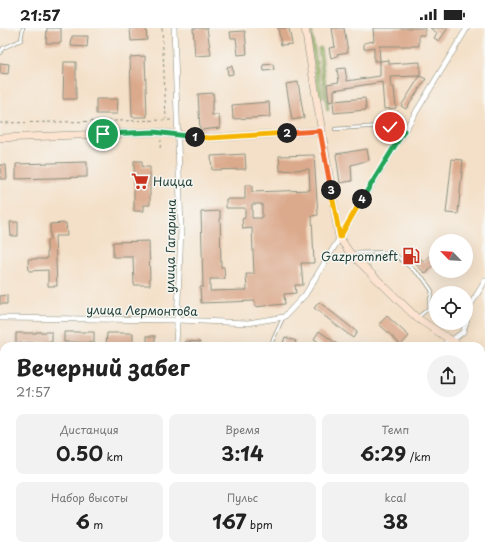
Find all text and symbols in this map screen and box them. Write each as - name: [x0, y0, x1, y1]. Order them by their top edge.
- text: 21:57: [20, 3, 60, 26]
- pin: [373, 110, 407, 144]
- icon: check: [379, 116, 401, 138]
- pin: [86, 117, 120, 151]
- icon: arrive: [92, 123, 114, 145]
- pin: 2: [277, 123, 297, 143]
- text: 2: [283, 124, 291, 141]
- pin: 1: [185, 127, 205, 147]
- text: 1: [192, 128, 198, 145]
- supermarket icon: Ницца: [130, 171, 150, 191]
- place label: Ницца: [153, 172, 193, 190]
- pin: 3: [321, 180, 341, 200]
- text: 3: [327, 181, 335, 198]
- pin: 4: [352, 189, 372, 209]
- text: 4: [358, 190, 366, 207]
- street label: улица Гагарина: [160, 199, 180, 293]
- north arrow: [429, 234, 473, 278]
- map controls: [429, 234, 473, 330]
- fuel station icon: Gazpromneft: [401, 246, 421, 266]
- place label: Gazpromneft: [321, 247, 398, 265]
- button: locate: [429, 286, 473, 330]
- street label: улица Лермонтова: [86, 300, 198, 320]
- text: Вечерний забег: [16, 350, 190, 383]
- button: share: [427, 355, 469, 397]
- text: 21:57: [16, 382, 50, 401]
- text: Дистанция: [60, 421, 119, 438]
- text: Время: [225, 421, 260, 438]
- text: Темп: [382, 421, 409, 438]
- text: 0.50: [56, 438, 103, 468]
- text: 3:14: [221, 438, 264, 468]
- text: 6:29: [360, 438, 406, 468]
- text: km: [103, 448, 123, 465]
- text: /km: [406, 448, 431, 465]
- text: Набор высоты: [51, 489, 128, 506]
- text: Пульс: [227, 489, 258, 506]
- text: kcal: [385, 489, 406, 506]
- text: 6: [76, 506, 90, 536]
- text: 167: [212, 506, 246, 536]
- text: 38: [383, 506, 408, 536]
- text: m: [90, 516, 103, 533]
- text: bpm: [246, 516, 273, 533]

